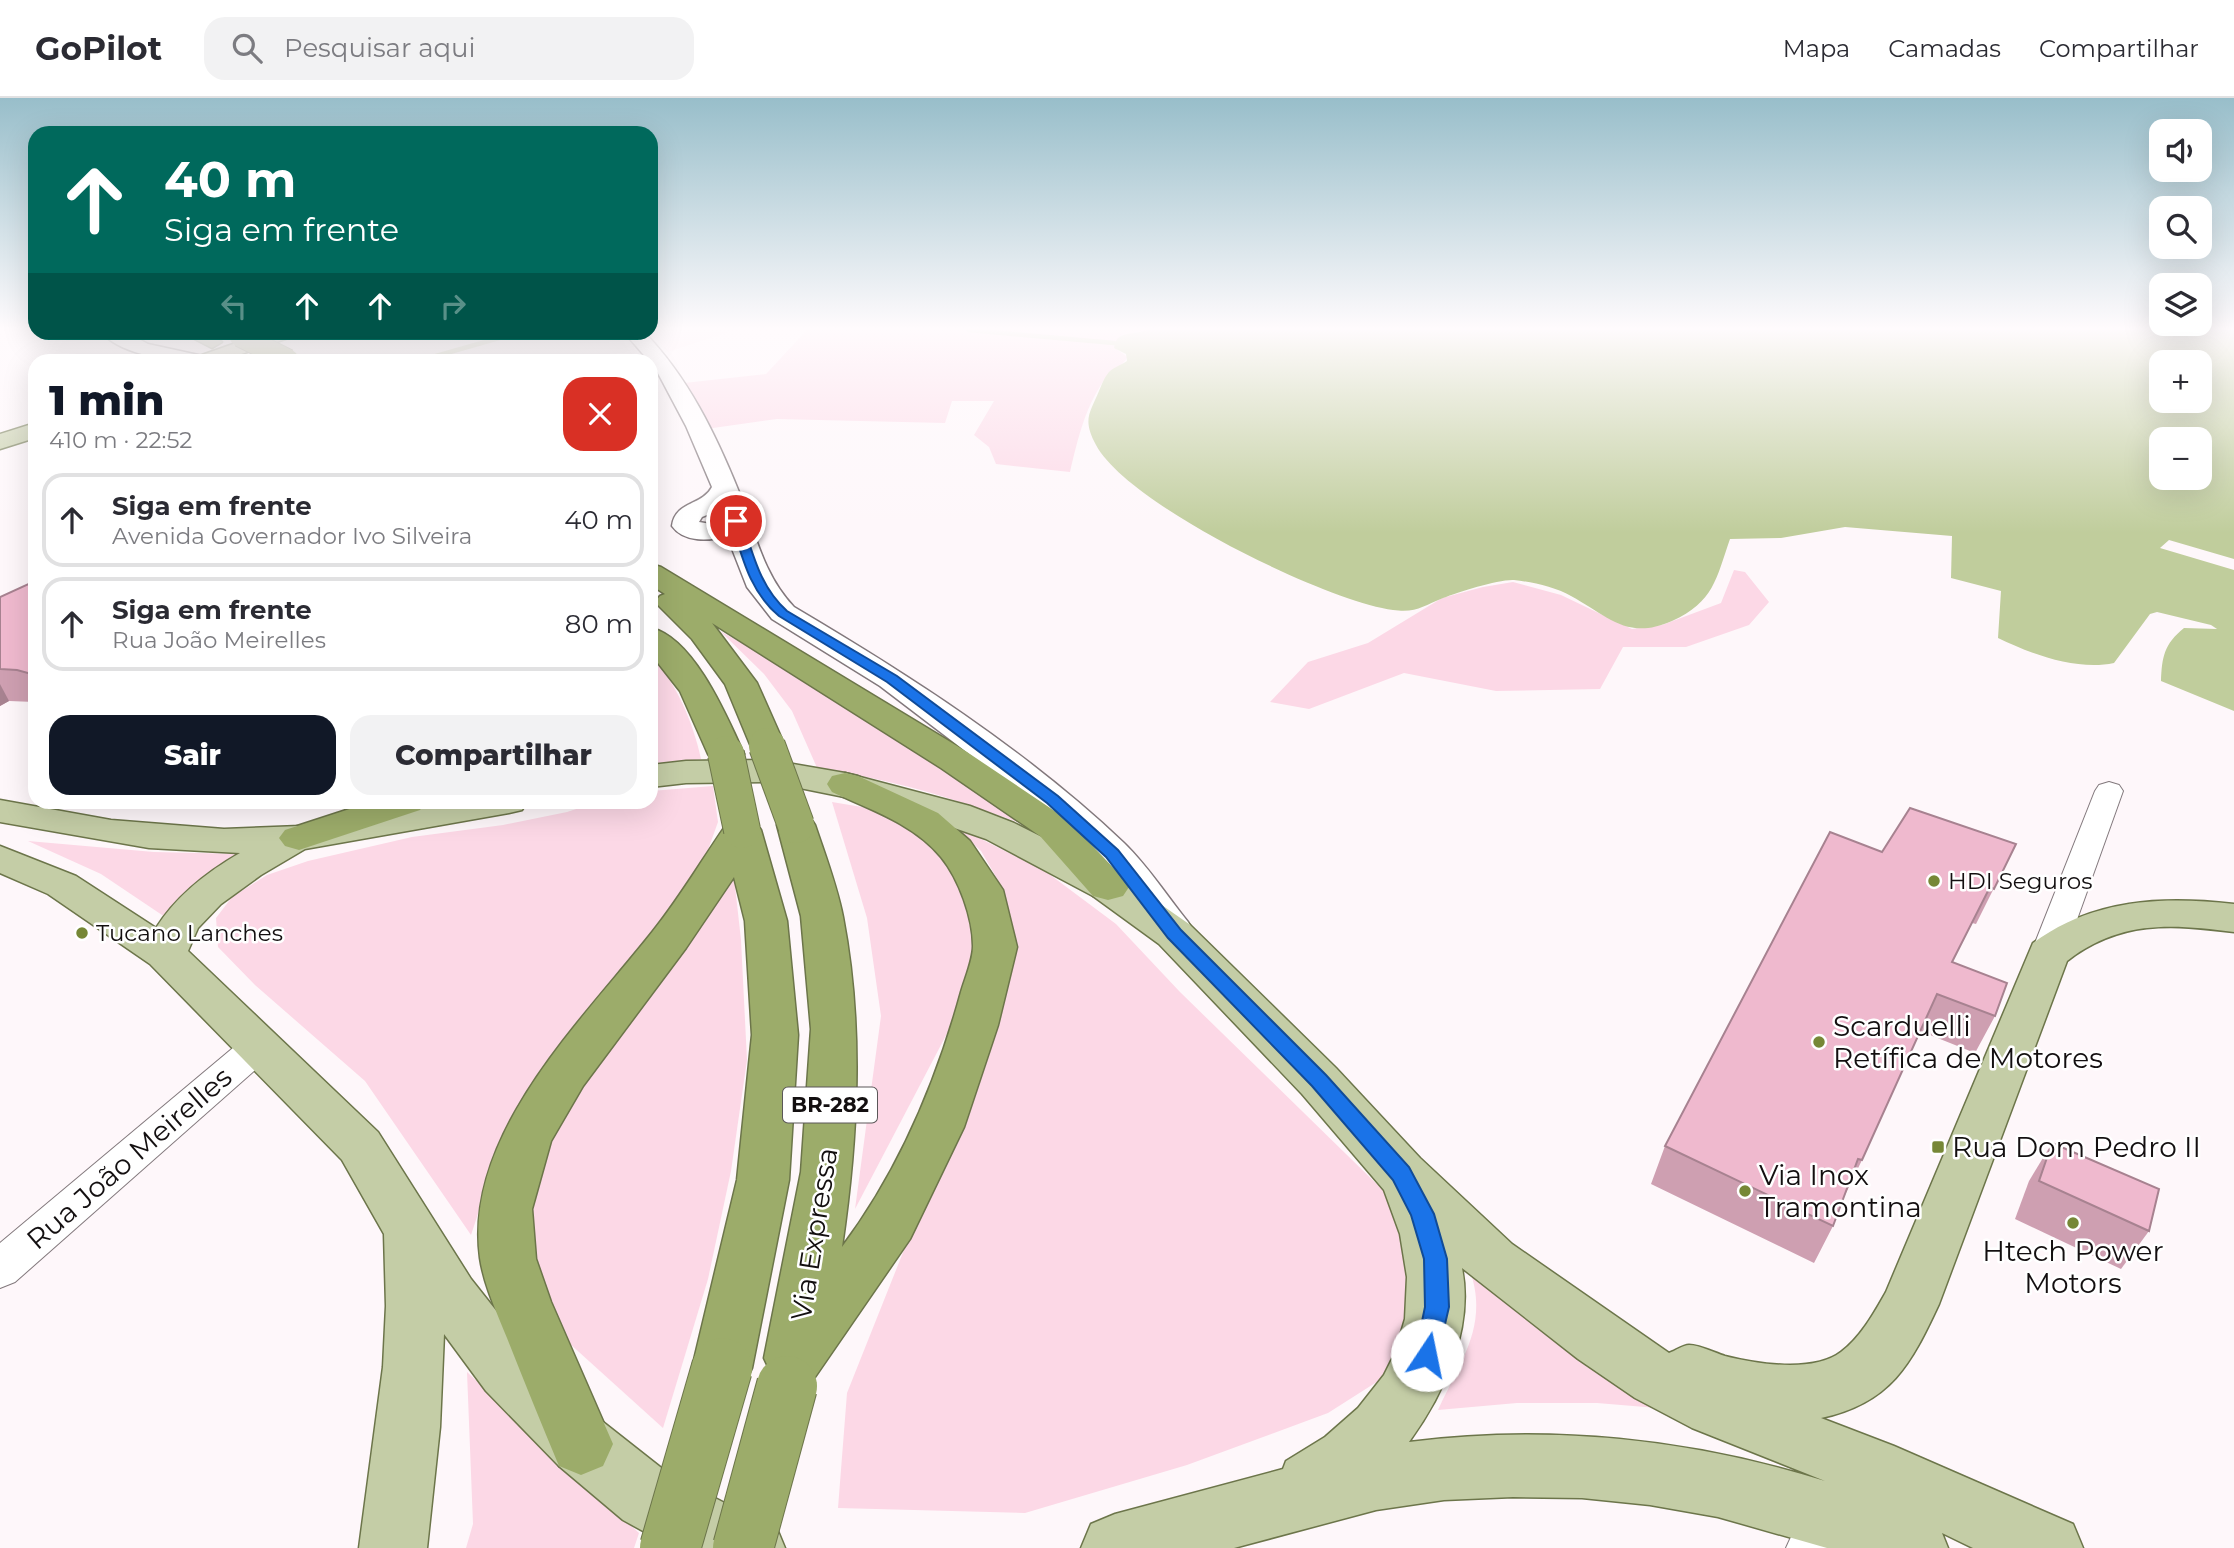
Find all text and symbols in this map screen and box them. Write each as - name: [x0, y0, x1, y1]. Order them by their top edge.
- search box: [204, 17, 694, 80]
- text: GoPilot: [35, 28, 162, 68]
- icon: search: [228, 29, 266, 67]
- text: Pesquisar aqui: [284, 32, 476, 64]
- text: Mapa: [1783, 34, 1850, 63]
- text: Camadas: [1888, 34, 2001, 63]
- text: Compartilhar: [2039, 34, 2199, 63]
- map controls: [2149, 119, 2212, 490]
- button: sound: [2149, 119, 2212, 182]
- text: 40 m: [164, 150, 296, 209]
- icon: ahead: [49, 154, 140, 245]
- button: search: [2149, 196, 2212, 259]
- text: Siga em frente: [164, 210, 399, 249]
- button: layers: [2149, 273, 2212, 336]
- icon: left: [215, 287, 253, 325]
- icon: ahead: [288, 287, 326, 325]
- icon: ahead: [361, 287, 399, 325]
- icon: right: [434, 287, 472, 325]
- button: +: [2149, 350, 2212, 413]
- text: 1 min: [49, 374, 165, 426]
- button: close: [563, 377, 637, 451]
- text: 410 m · 22:52: [49, 426, 192, 454]
- button: −: [2149, 427, 2212, 490]
- text: Siga em frente: [112, 490, 312, 522]
- pin: [706, 491, 766, 551]
- icon: ahead: [53, 501, 91, 539]
- icon: arrive: [717, 502, 755, 540]
- text: 40 m: [564, 504, 633, 536]
- text: Avenida Governador Ivo Silveira: [112, 522, 472, 550]
- text: Siga em frente: [112, 594, 312, 626]
- icon: ahead: [53, 605, 91, 643]
- text: 80 m: [565, 608, 633, 640]
- text: Rua João Meirelles: [112, 626, 326, 654]
- button: Sair: [49, 715, 336, 795]
- button: Compartilhar: [350, 715, 637, 795]
- place label: HDI Seguros: [1948, 867, 2093, 895]
- marker: HDI Seguros: [1926, 873, 1942, 889]
- place label: Tucano Lanches: [96, 919, 283, 947]
- marker: Tucano Lanches: [74, 925, 90, 941]
- place label: Scarduelli Retífica de Motores: [1833, 1009, 2103, 1075]
- marker: Scarduelli Retífica de Motores: [1811, 1034, 1827, 1050]
- street label: Rua João Meirelles: [20, 1060, 238, 1256]
- road number: BR-282: [783, 1088, 877, 1122]
- place label: Rua Dom Pedro II: [1952, 1130, 2201, 1164]
- marker: Rua Dom Pedro II: [1930, 1139, 1946, 1155]
- street label: Via Expressa: [784, 1145, 844, 1323]
- place label: Via Inox Tramontina: [1759, 1158, 1922, 1224]
- marker: Via Inox Tramontina: [1737, 1183, 1753, 1199]
- marker: Htech Power Motors: [2065, 1215, 2081, 1231]
- place label: Htech Power Motors: [1982, 1234, 2164, 1300]
- position arrow: [1390, 1318, 1464, 1392]

